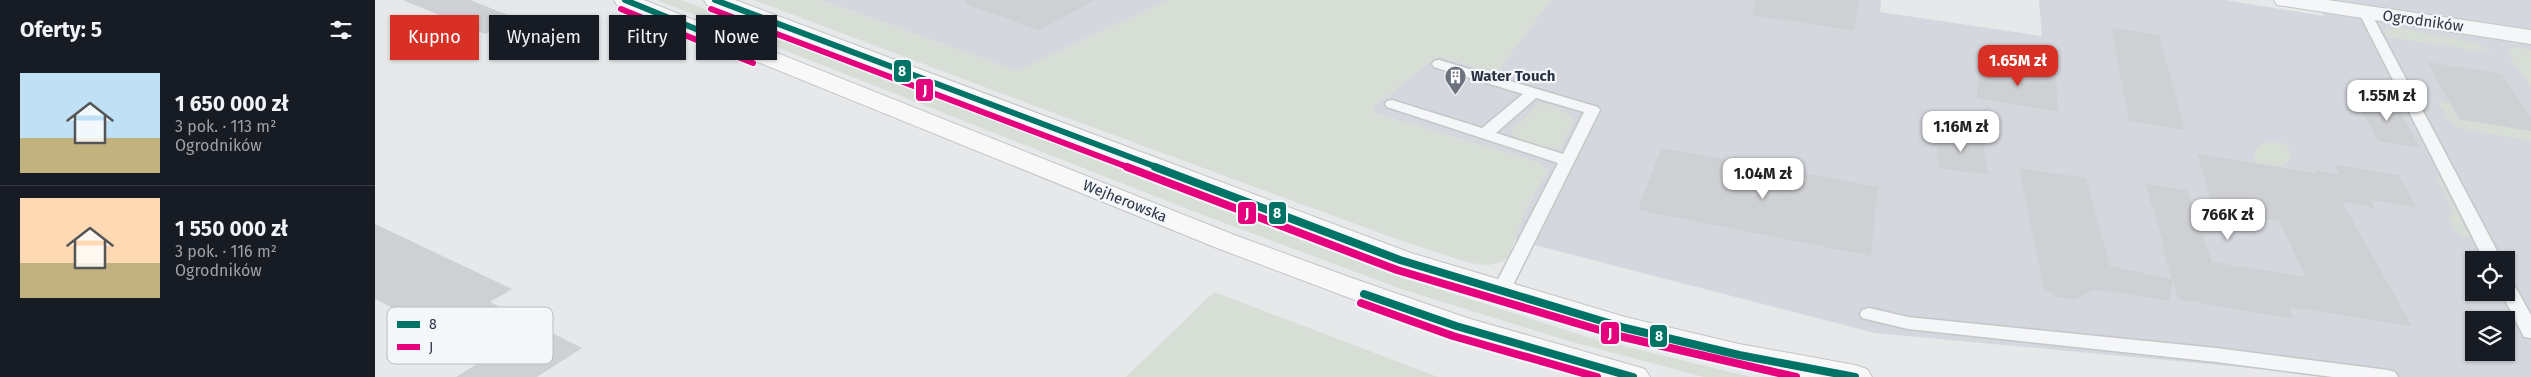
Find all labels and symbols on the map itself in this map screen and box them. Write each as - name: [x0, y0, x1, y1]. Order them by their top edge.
- street label: Ogrodników: [2381, 6, 2465, 36]
- pin: 1.65M zł: [1966, 44, 2070, 87]
- line badge: 8: [893, 59, 912, 83]
- text: 8: [898, 63, 906, 80]
- building icon: Water Touch: [1443, 64, 1467, 95]
- place label: Water Touch: [1471, 67, 1555, 85]
- line badge: J: [915, 78, 934, 102]
- pin: 1.55M zł: [2335, 80, 2439, 122]
- text: J: [922, 82, 927, 99]
- pin: 1.16M zł: [1909, 110, 2013, 153]
- pin: 1.04M zł: [1711, 158, 1815, 200]
- street label: Wejherowska: [1080, 176, 1170, 226]
- pin: 766K zł: [2182, 198, 2274, 241]
- line badge: J: [1237, 201, 1257, 225]
- line badge: 8: [1268, 201, 1287, 225]
- text: J: [1244, 205, 1249, 222]
- text: 8: [1273, 205, 1281, 222]
- legend: [387, 307, 553, 364]
- text: 8: [429, 316, 437, 333]
- line badge: J: [1600, 321, 1620, 345]
- line badge: 8: [1649, 324, 1668, 348]
- text: J: [1607, 325, 1612, 342]
- text: 8: [1655, 328, 1663, 345]
- text: J: [429, 339, 433, 356]

